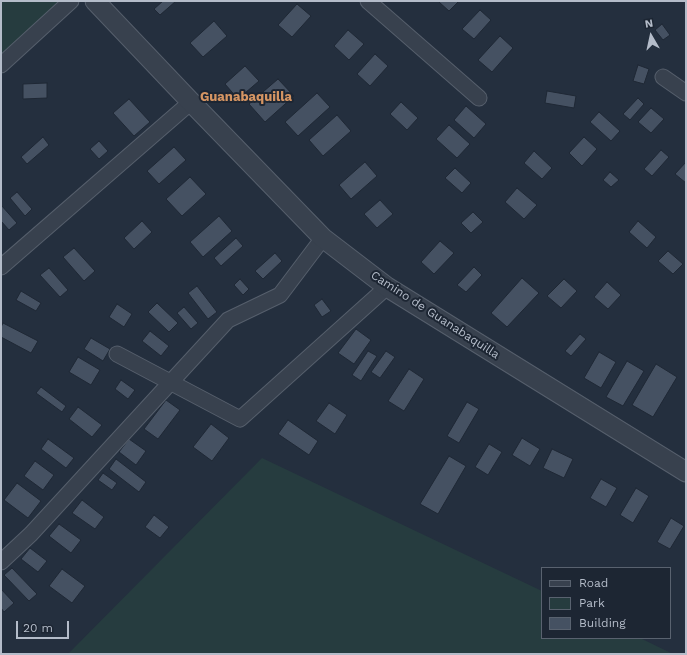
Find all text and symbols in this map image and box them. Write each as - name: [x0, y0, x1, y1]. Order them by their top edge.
- north arrow: [631, 16, 671, 56]
- text: N: [644, 17, 654, 31]
- district label: Guanabaquilla: [200, 89, 292, 105]
- street label: Camino de Guanabaquilla: [368, 268, 502, 362]
- legend: [541, 567, 671, 639]
- text: Road: [579, 576, 608, 590]
- text: Park: [579, 596, 605, 610]
- scale bar: [18, 613, 71, 639]
- text: Building: [579, 616, 626, 630]
- text: 20 m: [23, 621, 53, 635]

